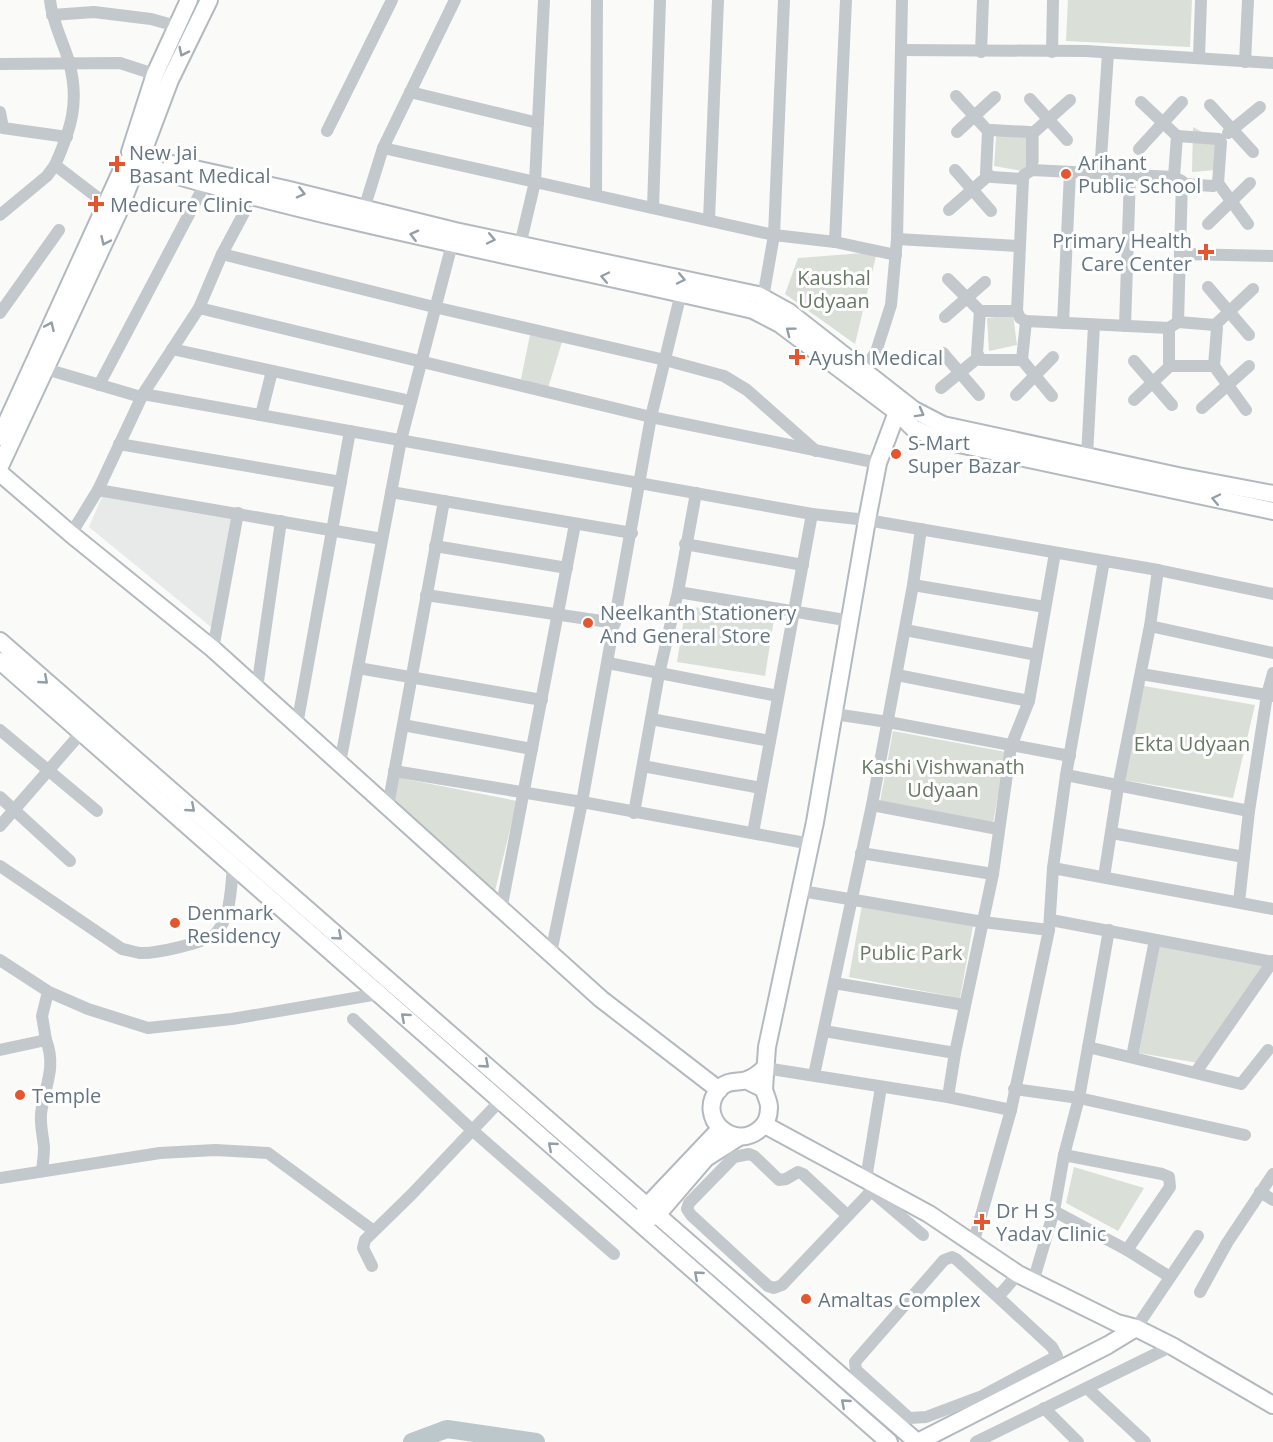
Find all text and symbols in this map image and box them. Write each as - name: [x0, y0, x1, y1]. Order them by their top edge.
- one-way arrow: [178, 46, 190, 57]
- place label: New Jai Basant Medical: [129, 139, 271, 189]
- place label: Arihant Public School: [1078, 149, 1201, 199]
- marker: New Jai Basant Medical: [110, 157, 124, 171]
- marker: Arihant Public School: [1059, 167, 1073, 181]
- one-way arrow: [296, 185, 306, 198]
- place label: Medicure Clinic: [110, 191, 253, 218]
- marker: Medicure Clinic: [87, 195, 105, 213]
- place label: Primary Health Care Center: [1052, 227, 1192, 277]
- one-way arrow: [409, 230, 419, 243]
- one-way arrow: [485, 232, 495, 245]
- one-way arrow: [100, 234, 112, 245]
- marker: Primary Health Care Center: [1197, 243, 1215, 261]
- park label: Kaushal Udyaan: [797, 264, 871, 314]
- one-way arrow: [600, 271, 610, 284]
- one-way arrow: [676, 272, 686, 285]
- one-way arrow: [43, 322, 55, 333]
- one-way arrow: [786, 328, 797, 339]
- place label: Ayush Medical: [809, 344, 943, 371]
- marker: Ayush Medical: [790, 350, 804, 364]
- one-way arrow: [914, 406, 924, 417]
- place label: S-Mart Super Bazar: [908, 429, 1021, 479]
- marker: S-Mart Super Bazar: [889, 447, 903, 461]
- one-way arrow: [1211, 493, 1221, 506]
- place label: Neelkanth Stationery And General Store: [600, 599, 797, 649]
- marker: Neelkanth Stationery And General Store: [581, 616, 595, 630]
- one-way arrow: [37, 672, 48, 683]
- park label: Ekta Udyaan: [1134, 730, 1250, 757]
- park label: Kashi Vishwanath Udyaan: [861, 753, 1025, 803]
- one-way arrow: [184, 801, 195, 812]
- place label: Denmark Residency: [187, 899, 281, 949]
- marker: Denmark Residency: [168, 916, 182, 930]
- one-way arrow: [331, 929, 342, 940]
- park label: Public Park: [859, 939, 963, 966]
- one-way arrow: [401, 1013, 412, 1024]
- one-way arrow: [478, 1057, 489, 1068]
- place label: Temple: [32, 1082, 101, 1109]
- marker: Temple: [13, 1088, 27, 1102]
- one-way arrow: [548, 1142, 558, 1153]
- place label: Dr H S Yadav Clinic: [996, 1197, 1106, 1247]
- marker: Dr H S Yadav Clinic: [973, 1213, 991, 1231]
- one-way arrow: [694, 1271, 705, 1282]
- place label: Amaltas Complex: [818, 1286, 981, 1313]
- marker: Amaltas Complex: [799, 1292, 813, 1306]
- one-way arrow: [841, 1399, 851, 1410]

